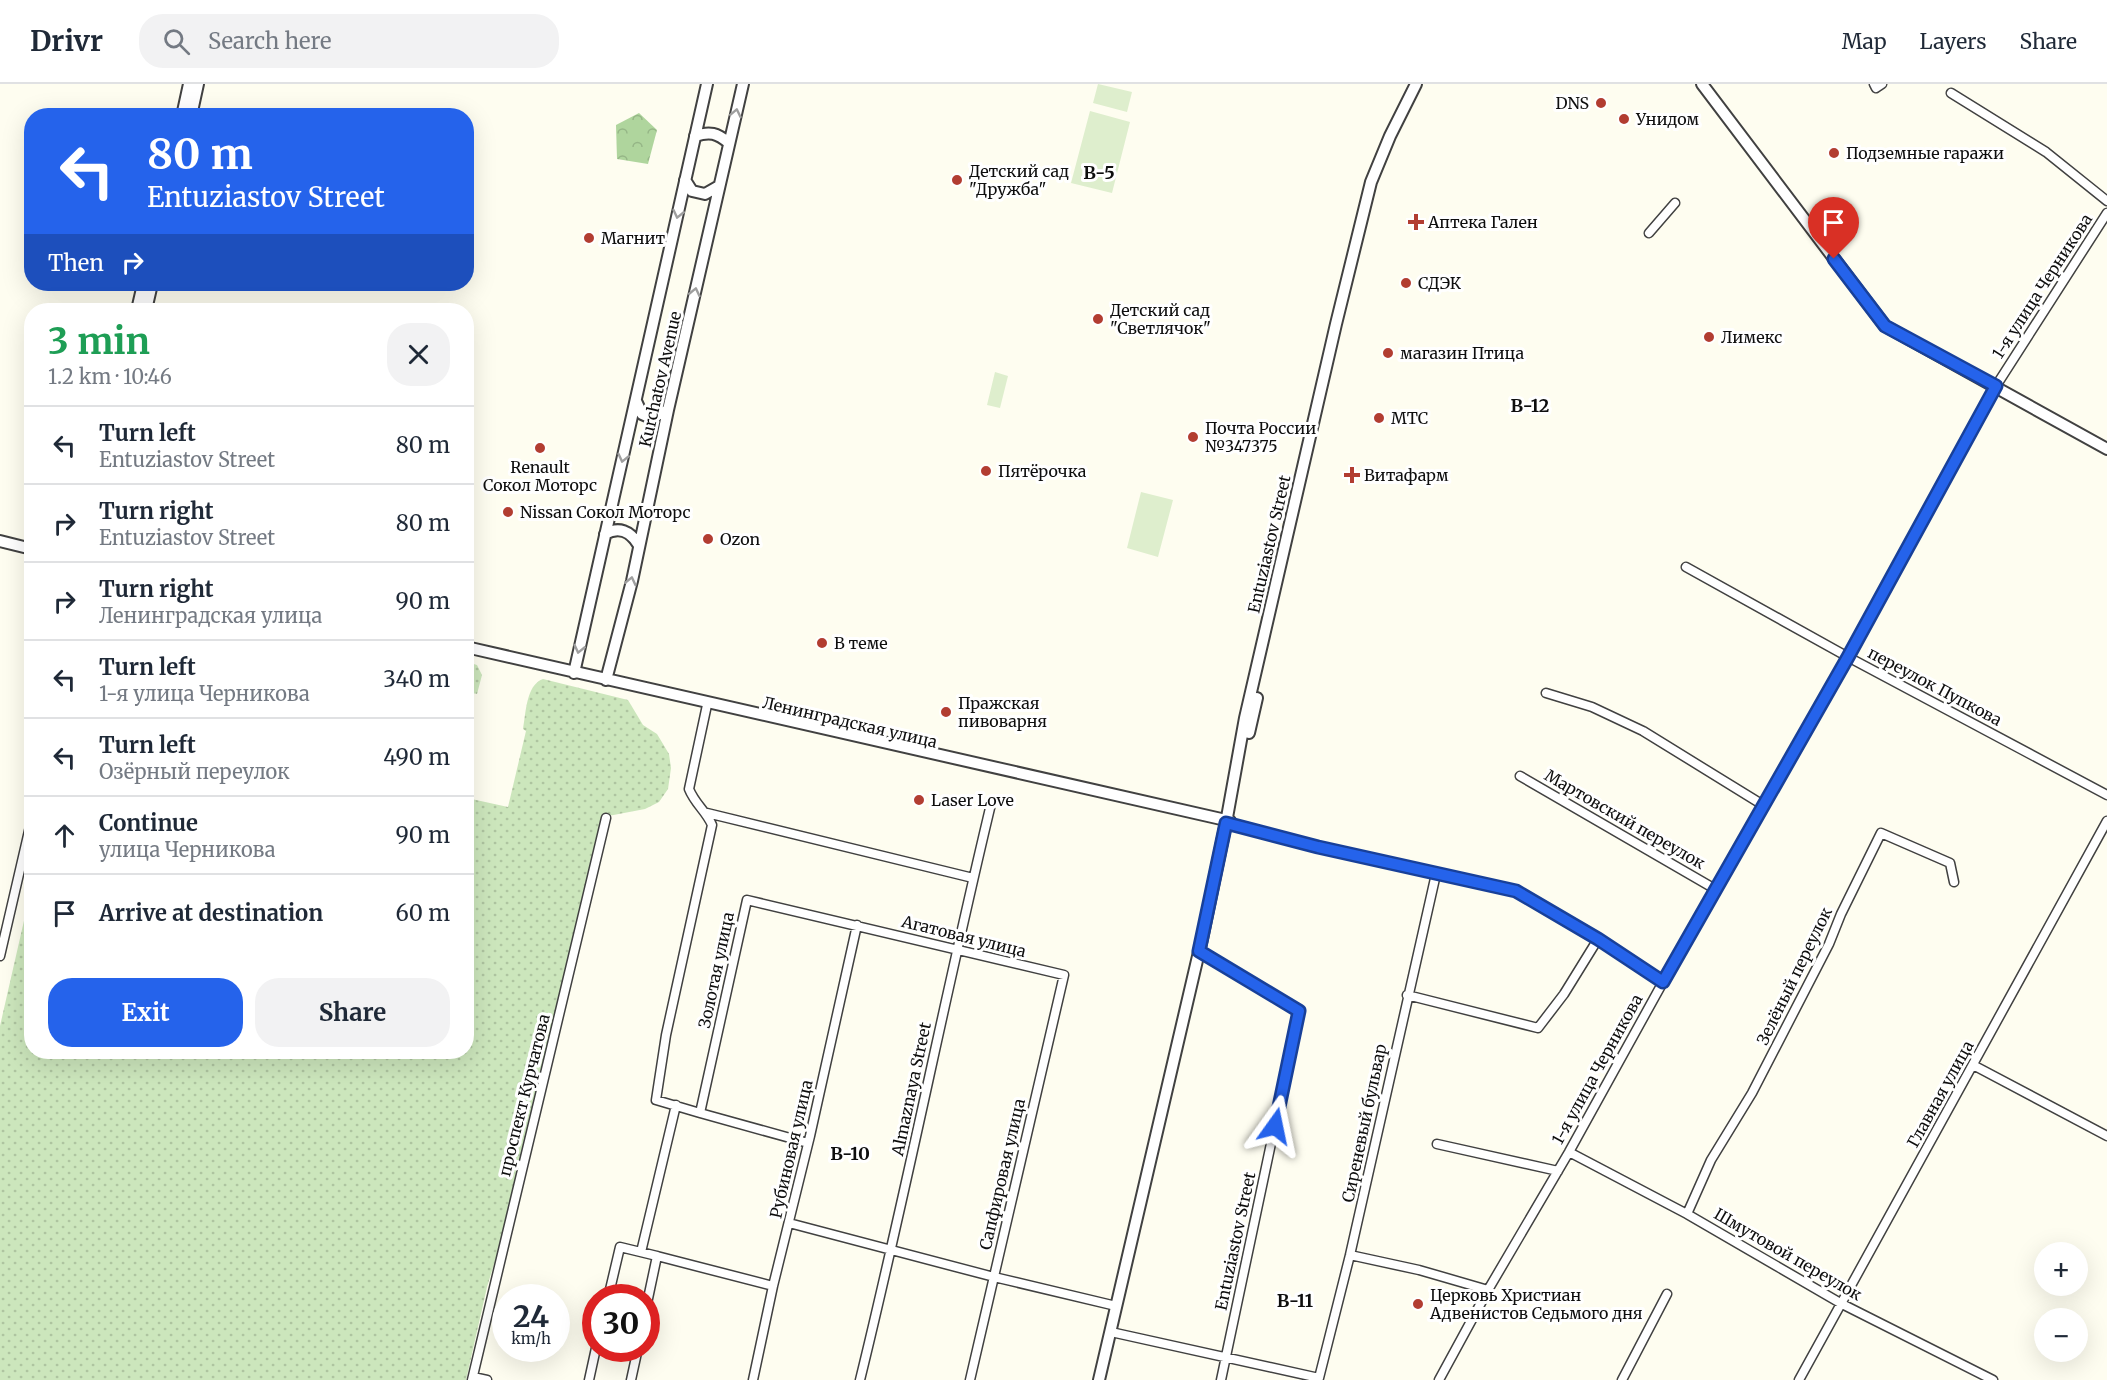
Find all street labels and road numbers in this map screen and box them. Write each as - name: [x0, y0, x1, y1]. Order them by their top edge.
- street label: 1-я улица Черникова: [1988, 209, 2097, 362]
- street label: Kurchatov Avenue: [635, 309, 685, 449]
- street label: Entuziastov Street: [1243, 472, 1295, 615]
- street label: переулок Пупкова: [1865, 642, 2006, 730]
- street label: Ленинградская улица: [761, 692, 940, 752]
- street label: Мартовский переулок: [1541, 765, 1709, 873]
- street label: Зелёный переулок: [1752, 904, 1836, 1048]
- street label: Золотая улица: [694, 910, 738, 1030]
- street label: Агатовая улица: [899, 911, 1029, 961]
- street label: 1-я улица Черникова: [1547, 990, 1647, 1148]
- street label: проспект Курчатова: [494, 1011, 554, 1178]
- street label: Almaznaya Street: [887, 1020, 935, 1159]
- street label: Главная улица: [1902, 1037, 1978, 1151]
- street label: Сиреневый бульвар: [1337, 1042, 1391, 1204]
- street label: Рубиновая улица: [765, 1077, 817, 1220]
- street label: Сапфировая улица: [975, 1096, 1029, 1252]
- street label: Entuziastov Street: [1211, 1169, 1260, 1312]
- street label: Шмутовой переулок: [1710, 1203, 1866, 1305]

